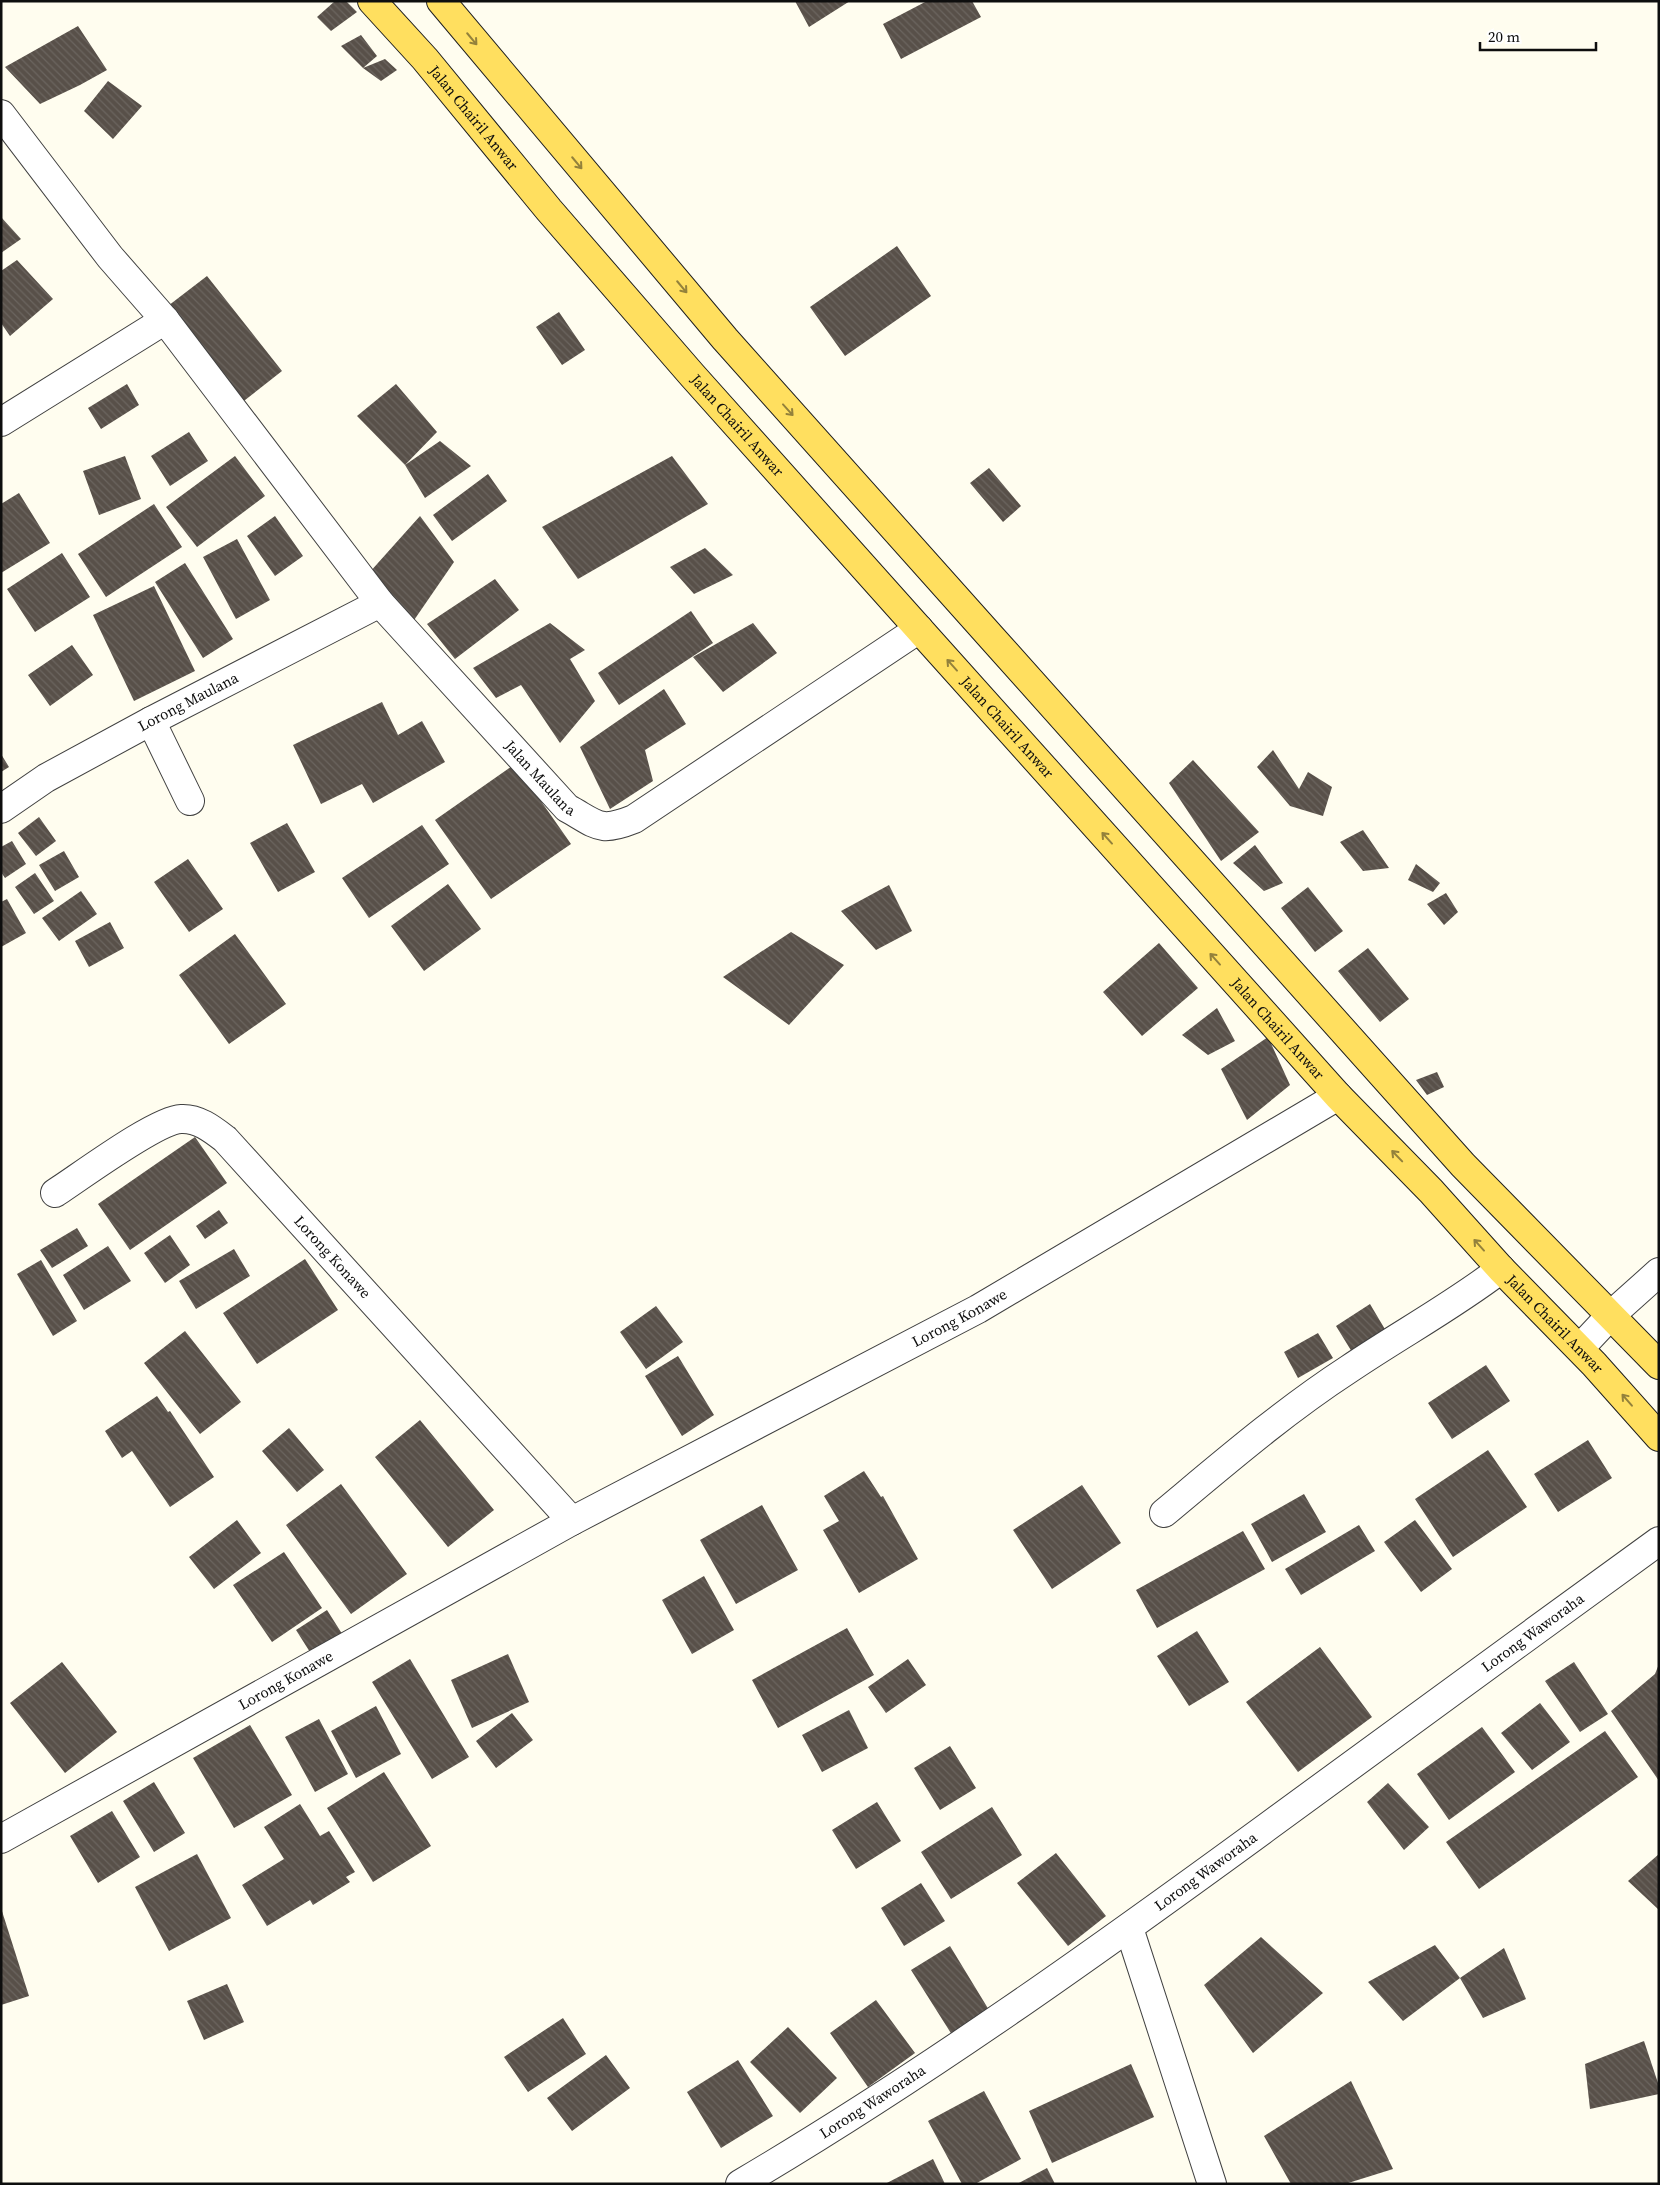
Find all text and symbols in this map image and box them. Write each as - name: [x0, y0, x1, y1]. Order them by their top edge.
- scale bar: [1480, 20, 1596, 52]
- text: 20 m: [1488, 26, 1520, 47]
- one-way arrow: [467, 32, 478, 45]
- street label: Jalan Chairil Anwar: [424, 60, 524, 175]
- one-way arrow: [571, 156, 582, 169]
- one-way arrow: [676, 281, 687, 294]
- street label: Jalan Chairil Anwar: [685, 369, 789, 481]
- one-way arrow: [783, 403, 794, 416]
- one-way arrow: [946, 659, 958, 672]
- street label: Lorong Maulana: [134, 667, 242, 736]
- street label: Jalan Chairil Anwar: [955, 671, 1059, 783]
- street label: Jalan Maulana: [500, 735, 579, 821]
- one-way arrow: [1101, 832, 1113, 845]
- one-way arrow: [1210, 953, 1221, 966]
- street label: Jalan Chairil Anwar: [1226, 972, 1330, 1084]
- one-way arrow: [1391, 1150, 1403, 1162]
- street label: Lorong Konawe: [290, 1211, 376, 1303]
- one-way arrow: [1473, 1238, 1484, 1251]
- street label: Jalan Chairil Anwar: [1501, 1269, 1609, 1378]
- street label: Lorong Konawe: [908, 1283, 1011, 1352]
- one-way arrow: [1621, 1394, 1632, 1407]
- street label: Lorong Waworaha: [1477, 1588, 1588, 1677]
- street label: Lorong Konawe: [234, 1645, 337, 1715]
- street label: Lorong Waworaha: [1150, 1827, 1261, 1916]
- street label: Lorong Waworaha: [815, 2059, 930, 2143]

